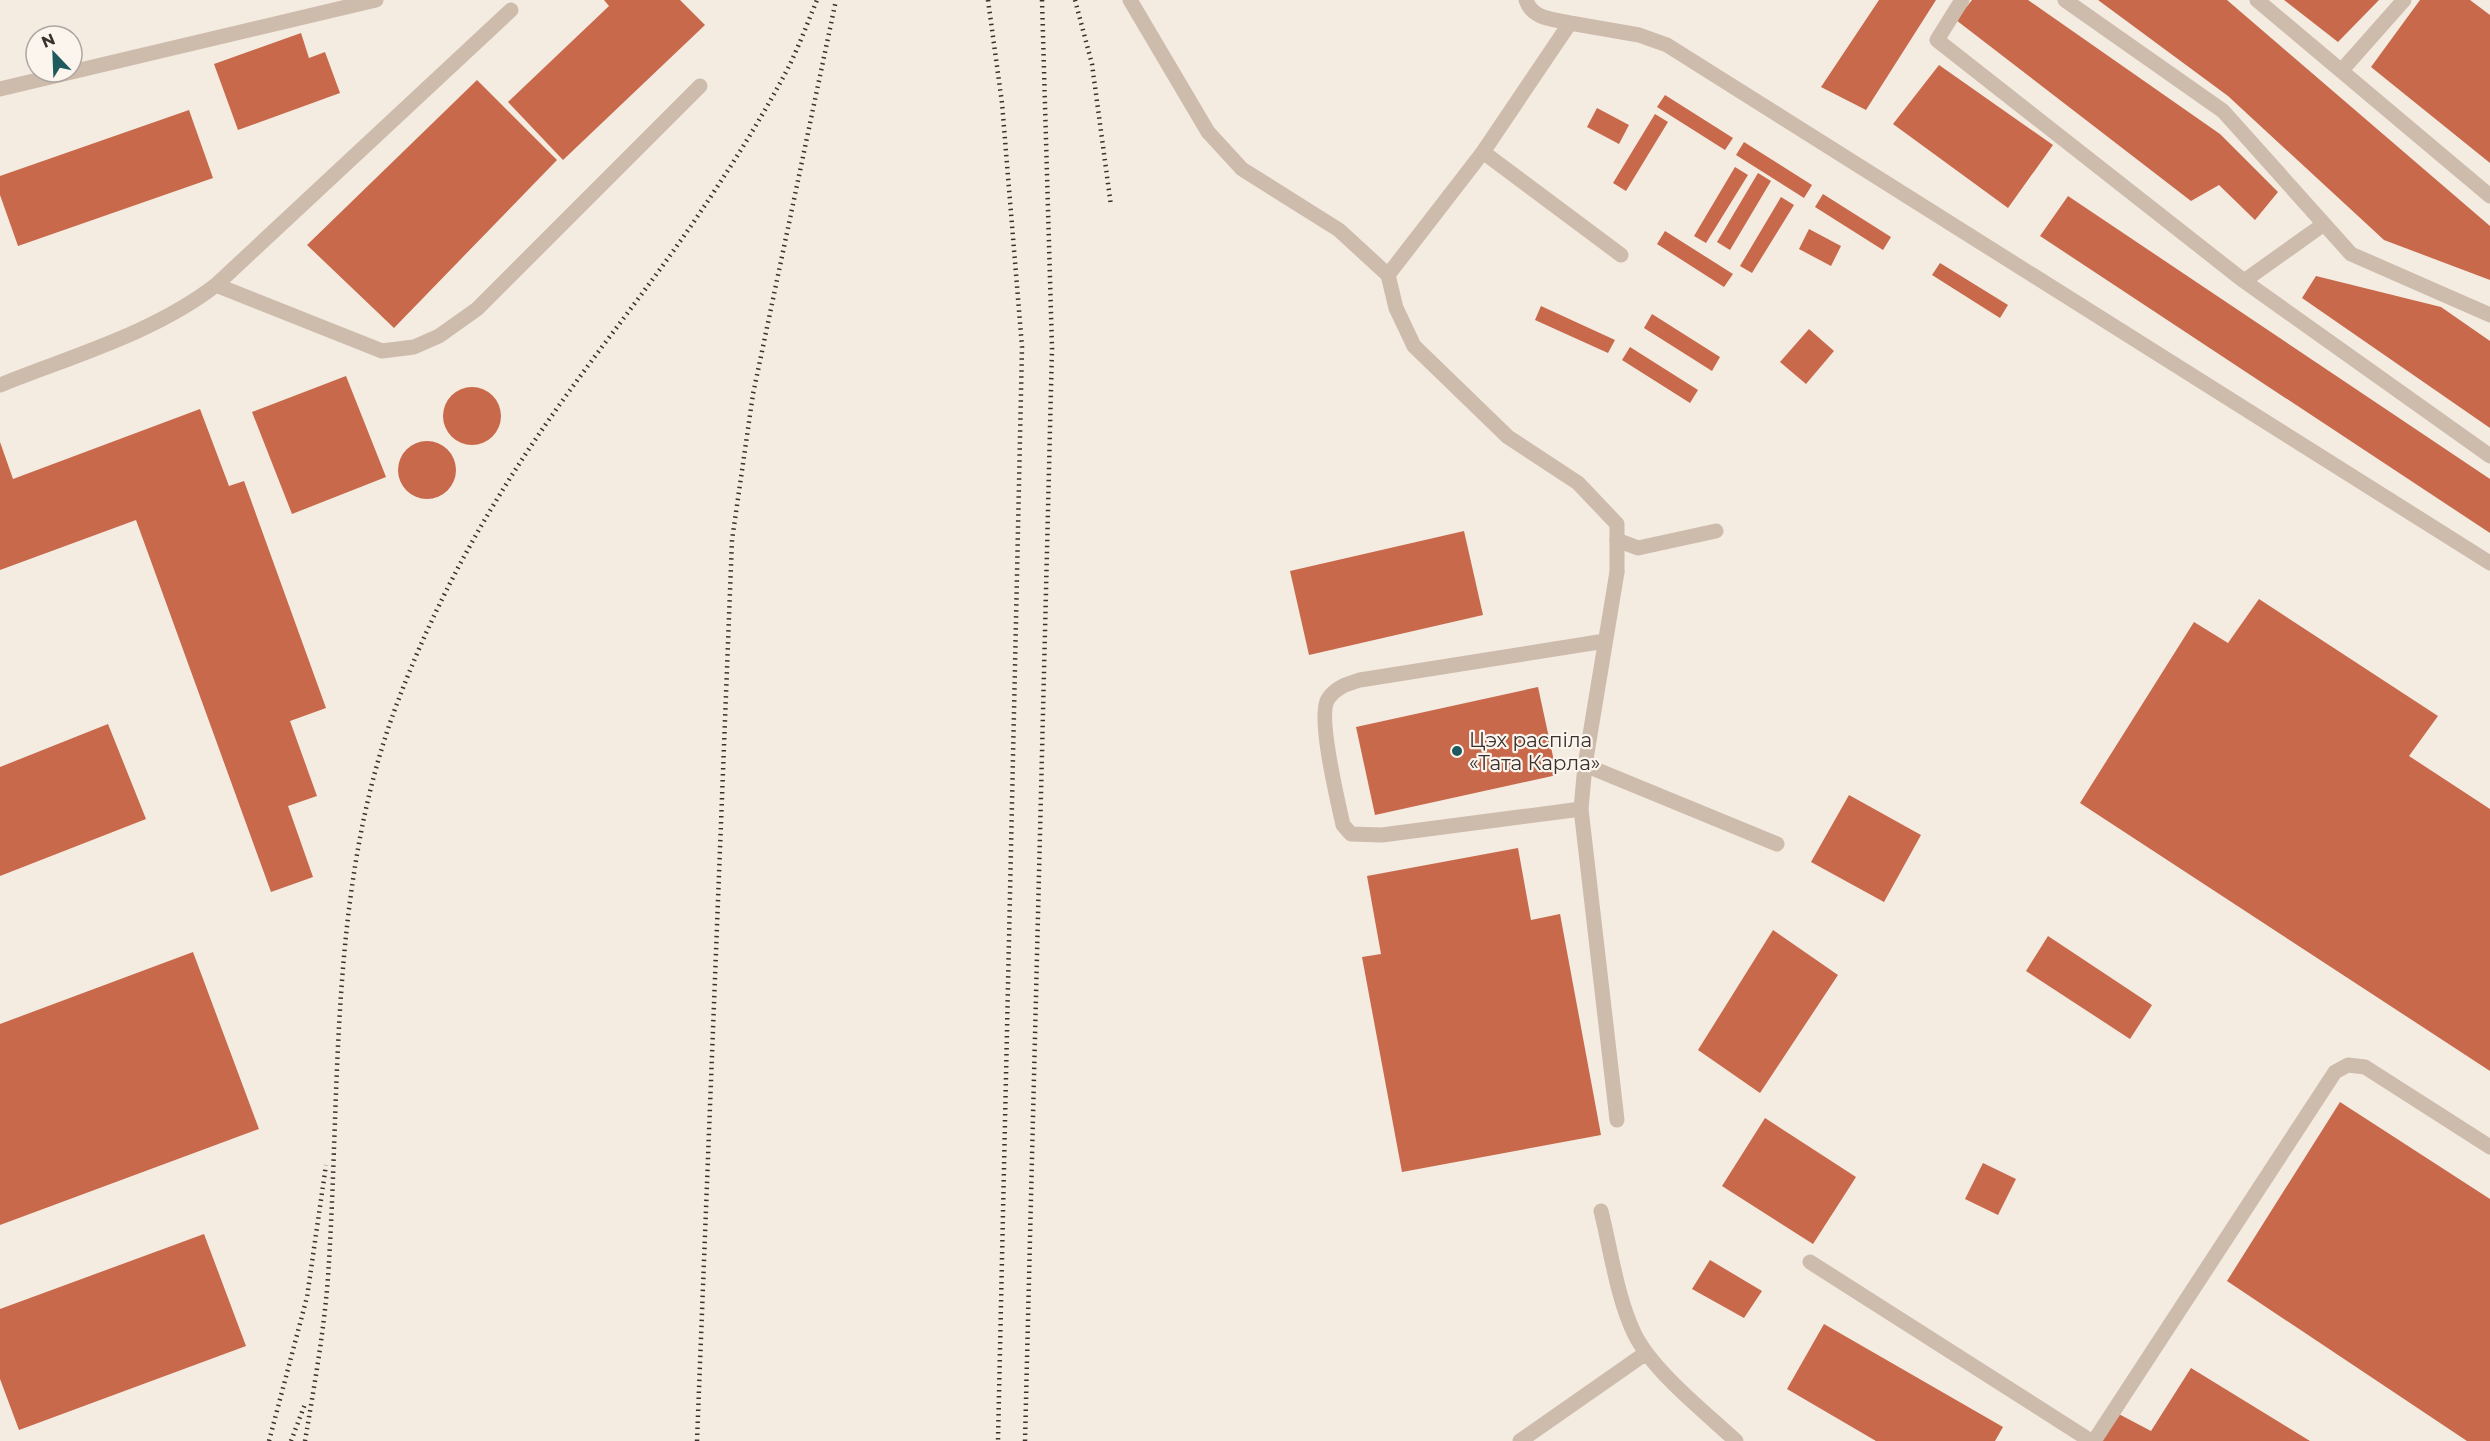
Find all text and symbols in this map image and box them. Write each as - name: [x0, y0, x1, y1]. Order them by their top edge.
- north arrow: [24, 24, 84, 84]
- text: N: [39, 29, 58, 52]
- place label: Цэх распіла «Тата Карла»: [1469, 728, 1600, 775]
- marker: Цэх распіла «Тата Карла»: [1450, 744, 1464, 758]

